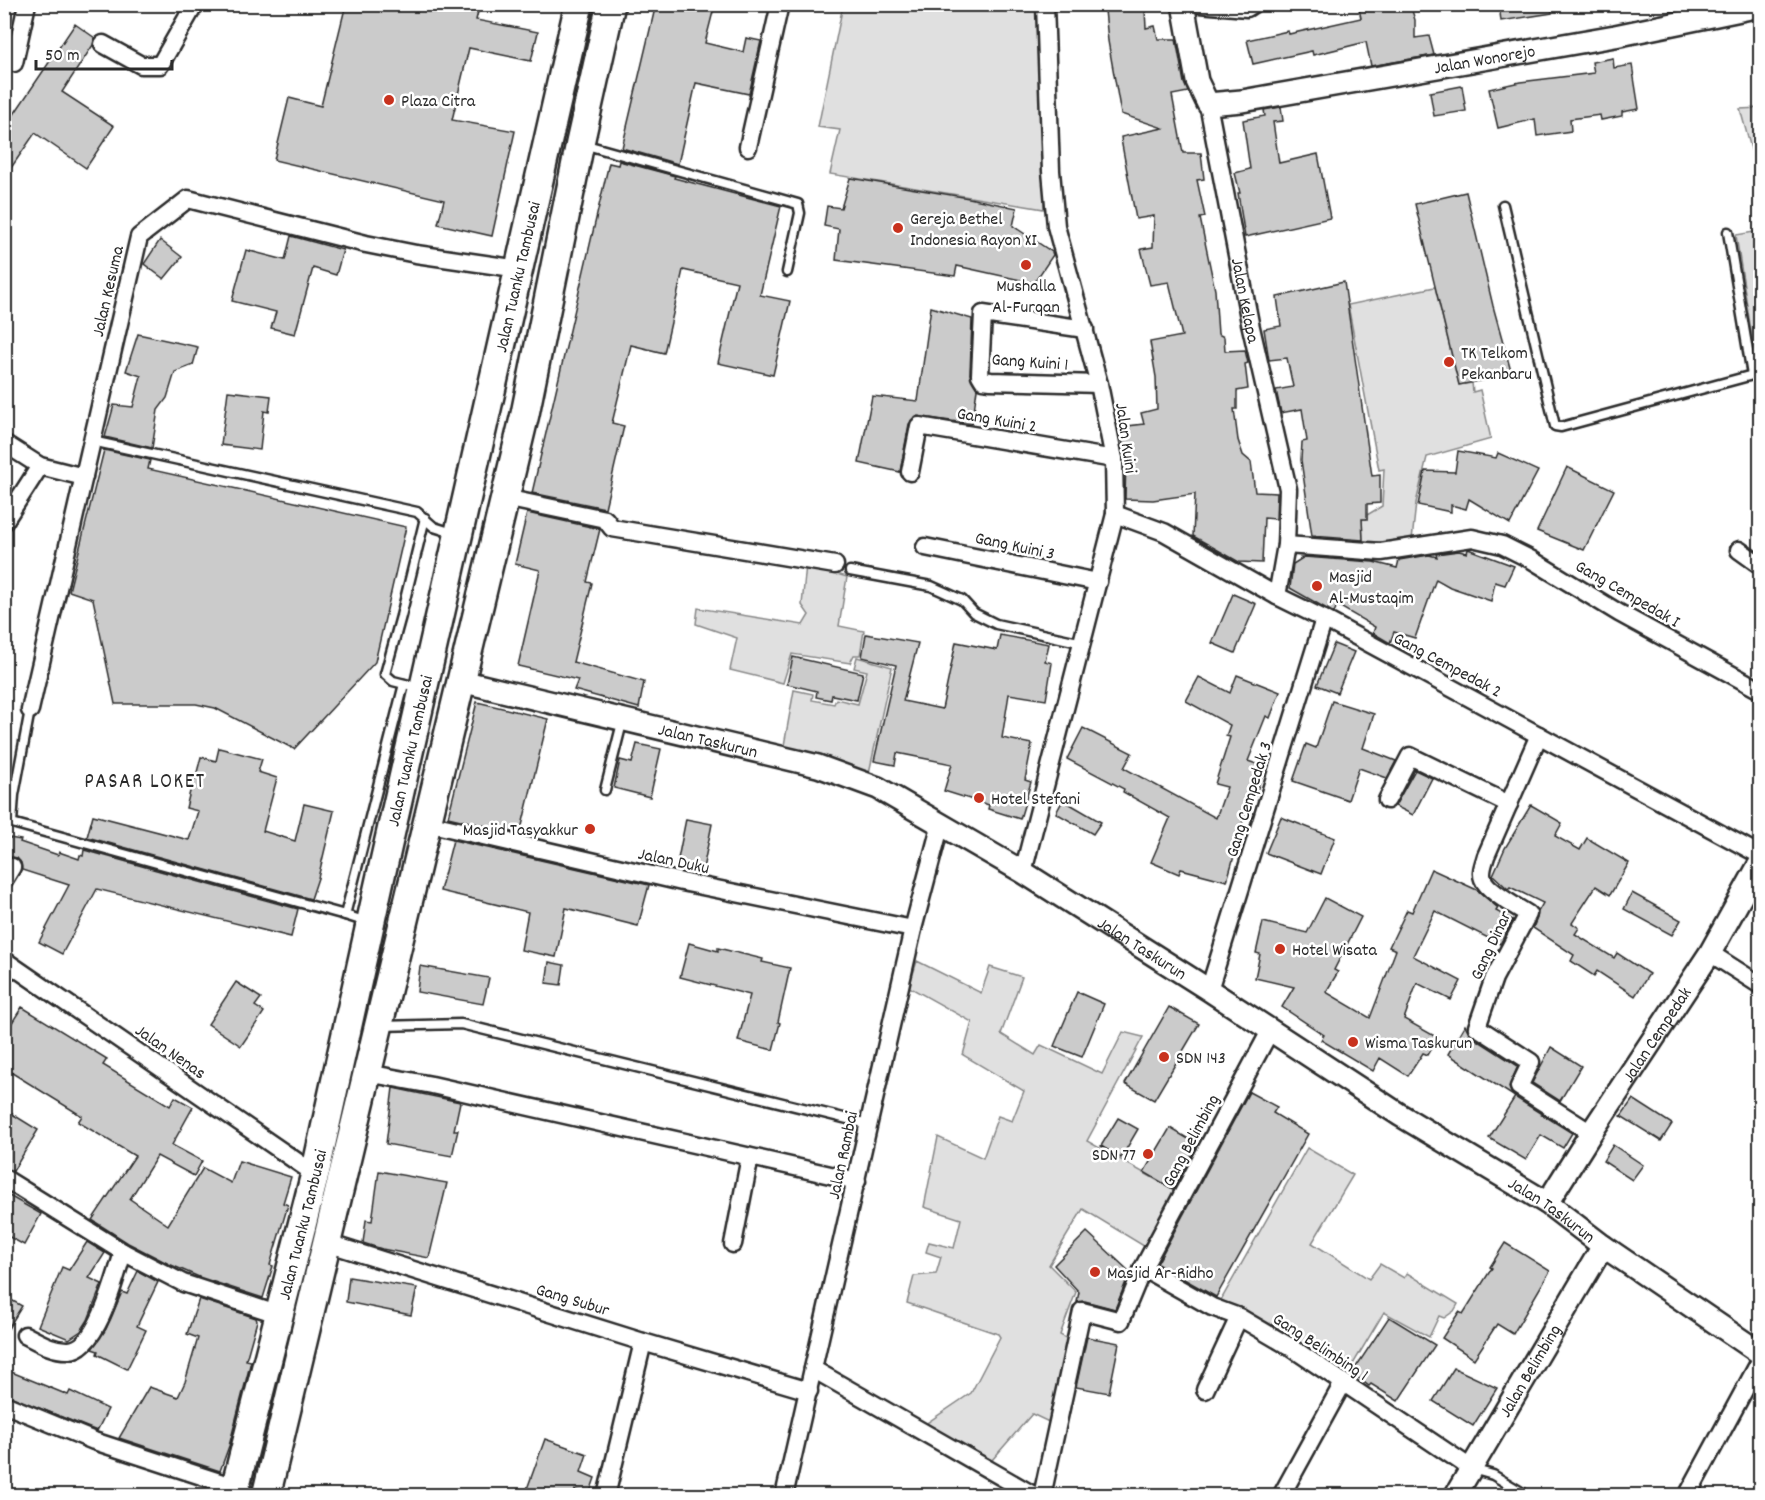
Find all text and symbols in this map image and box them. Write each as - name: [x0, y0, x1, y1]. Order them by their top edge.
- scale bar: [36, 33, 172, 71]
- street label: Jalan Wonorejo: [1432, 40, 1537, 82]
- text: 50 m: [45, 44, 80, 69]
- place label: Plaza Citra: [401, 90, 476, 115]
- marker: Plaza Citra: [382, 93, 396, 107]
- street label: Jalan Tuanku Tambusai: [490, 199, 549, 355]
- place label: Gereja Bethel Indonesia Rayon XI: [910, 208, 1037, 254]
- marker: Gereja Bethel Indonesia Rayon XI: [891, 221, 905, 235]
- street label: Jalan Kesuma: [87, 243, 132, 339]
- street label: Jalan Kelapa: [1223, 256, 1264, 346]
- marker: Mushalla Al-Furqan: [1019, 258, 1033, 272]
- place label: Mushalla Al-Furqan: [992, 275, 1060, 321]
- place label: TK Telkom Pekanbaru: [1461, 342, 1532, 388]
- street label: Gang Kuini 1: [991, 348, 1069, 379]
- marker: TK Telkom Pekanbaru: [1442, 355, 1456, 369]
- street label: Jalan Kuini: [1107, 401, 1142, 475]
- street label: Gang Kuini 2: [955, 402, 1039, 441]
- street label: Gang Kuini 3: [972, 527, 1057, 568]
- street label: Gang Cempedak I: [1570, 555, 1684, 636]
- place label: Masjid Al-Mustaqim: [1329, 566, 1414, 612]
- marker: Masjid Al-Mustaqim: [1310, 579, 1324, 593]
- street label: Gang Cempedak 2: [1388, 627, 1505, 705]
- street label: Jalan Tuanku Tambusai: [382, 673, 441, 829]
- street label: Jalan Taskurun: [655, 718, 760, 766]
- street label: Gang Cempedak 3: [1221, 739, 1280, 861]
- district label: PASAR LOKET: [84, 768, 206, 798]
- place label: Hotel Stefani: [991, 788, 1080, 813]
- marker: Hotel Stefani: [972, 791, 986, 805]
- place label: Masjid Tasyakkur: [463, 819, 578, 844]
- marker: Masjid Tasyakkur: [583, 822, 597, 836]
- street label: Jalan Duku: [635, 843, 711, 882]
- street label: Gang Dinar: [1465, 907, 1519, 985]
- street label: Jalan Taskurun: [1092, 912, 1191, 988]
- place label: Hotel Wisata: [1292, 939, 1377, 964]
- marker: Hotel Wisata: [1273, 942, 1287, 956]
- street label: Jalan Cempedak: [1618, 983, 1699, 1088]
- street label: Jalan Nenas: [129, 1019, 210, 1087]
- place label: Wisma Taskurun: [1365, 1032, 1472, 1057]
- marker: Wisma Taskurun: [1346, 1035, 1360, 1049]
- place label: SDN 143: [1176, 1047, 1226, 1072]
- marker: SDN 143: [1157, 1050, 1171, 1064]
- street label: Gang Belimbing: [1157, 1090, 1227, 1192]
- street label: Jalan Rambai: [823, 1109, 866, 1202]
- place label: SDN 77: [1092, 1144, 1136, 1169]
- marker: SDN 77: [1141, 1147, 1155, 1161]
- street label: Jalan Tuanku Tambusai: [273, 1148, 335, 1303]
- street label: Jalan Taskurun: [1502, 1172, 1599, 1250]
- place label: Masjid Ar-Ridho: [1107, 1262, 1214, 1287]
- marker: Masjid Ar-Ridho: [1088, 1265, 1102, 1279]
- street label: Gang Subur: [532, 1278, 612, 1325]
- street label: Gang Belimbing 1: [1267, 1308, 1372, 1388]
- street label: Jalan Belimbing: [1494, 1320, 1569, 1423]

